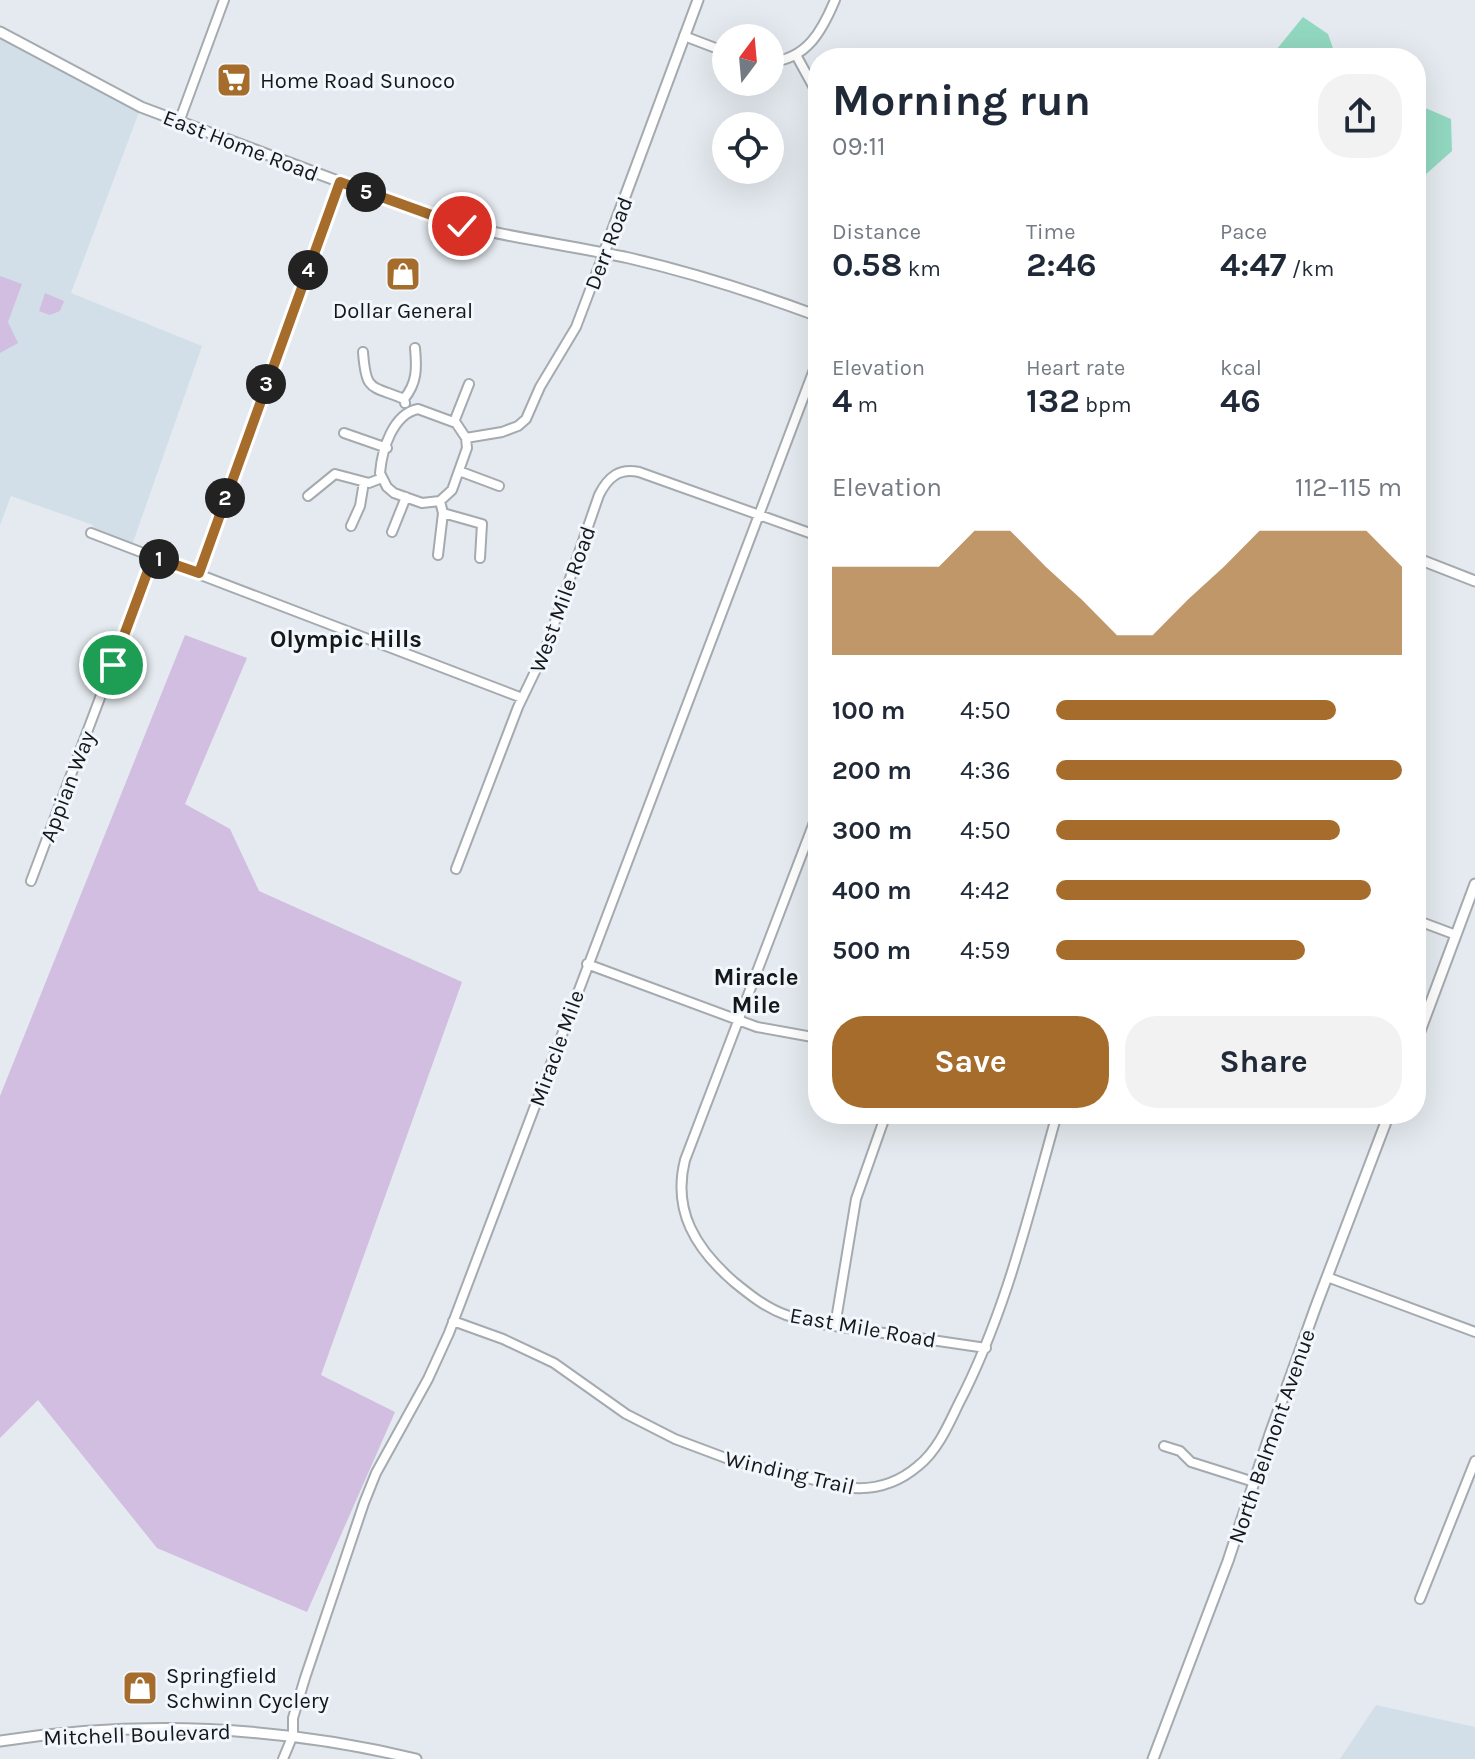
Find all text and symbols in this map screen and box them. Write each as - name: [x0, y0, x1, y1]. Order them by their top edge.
- north arrow: [712, 24, 784, 96]
- map controls: [712, 24, 784, 184]
- supermarket icon: Home Road Sunoco: [215, 61, 253, 99]
- place label: Home Road Sunoco: [260, 68, 455, 94]
- button: share: [1318, 74, 1402, 158]
- text: Morning run: [832, 75, 1091, 126]
- street label: East Home Road: [159, 104, 322, 187]
- button: locate: [712, 112, 784, 184]
- text: 09:11: [832, 131, 886, 162]
- pin: 5: [346, 172, 386, 212]
- text: 5: [360, 179, 372, 205]
- pin: [428, 192, 496, 260]
- street label: Derr Road: [579, 193, 639, 294]
- icon: check: [440, 204, 484, 248]
- text: Distance: [832, 219, 921, 245]
- text: Time: [1026, 219, 1075, 245]
- text: Pace: [1220, 219, 1267, 245]
- text: 0.58: [832, 245, 903, 285]
- text: 2:46: [1026, 245, 1097, 285]
- text: 4:47: [1220, 245, 1287, 285]
- pin: 4: [288, 250, 328, 290]
- shop icon: Dollar General: [384, 255, 422, 293]
- text: km: [903, 256, 941, 282]
- text: /km: [1287, 256, 1334, 282]
- text: 4: [301, 257, 315, 283]
- place label: Dollar General: [333, 298, 473, 324]
- text: Elevation: [832, 355, 925, 381]
- text: Heart rate: [1026, 355, 1125, 381]
- text: kcal: [1220, 355, 1262, 381]
- pin: 3: [246, 364, 286, 404]
- text: 3: [259, 371, 273, 397]
- text: 4: [832, 381, 852, 421]
- text: 132: [1026, 381, 1080, 421]
- text: 46: [1220, 381, 1261, 421]
- text: m: [852, 392, 878, 418]
- text: bpm: [1080, 392, 1132, 418]
- text: Elevation: [832, 472, 942, 503]
- text: 112–115 m: [1295, 472, 1402, 503]
- pin: 2: [205, 478, 245, 518]
- text: 2: [218, 485, 232, 511]
- street label: West Mile Road: [524, 523, 601, 676]
- pin: 1: [139, 539, 179, 579]
- text: 1: [155, 546, 163, 572]
- district label: Olympic Hills: [270, 625, 422, 653]
- pin: [79, 631, 147, 699]
- icon: arrive: [91, 643, 135, 687]
- text: 100 m: [832, 695, 905, 726]
- text: 4:50: [960, 695, 1011, 726]
- street label: Appian Way: [35, 727, 101, 846]
- text: 200 m: [832, 755, 912, 786]
- text: 4:36: [960, 755, 1011, 786]
- text: 300 m: [832, 815, 912, 846]
- text: 4:50: [960, 815, 1011, 846]
- text: 400 m: [832, 875, 912, 906]
- text: 4:42: [960, 875, 1010, 906]
- text: 500 m: [832, 935, 911, 966]
- text: 4:59: [960, 935, 1010, 966]
- district label: Miracle Mile: [713, 963, 799, 1019]
- street label: Miracle Mile: [524, 987, 590, 1110]
- button: Save: [832, 1016, 1109, 1108]
- button: Share: [1125, 1016, 1402, 1108]
- street label: East Mile Road: [788, 1302, 938, 1354]
- street label: North Belmont Avenue: [1223, 1326, 1321, 1547]
- street label: Winding Trail: [722, 1445, 857, 1501]
- place label: Springfield Schwinn Cyclery: [166, 1663, 329, 1714]
- shop icon: Springfield Schwinn Cyclery: [121, 1669, 159, 1707]
- street label: Mitchell Boulevard: [43, 1719, 231, 1751]

